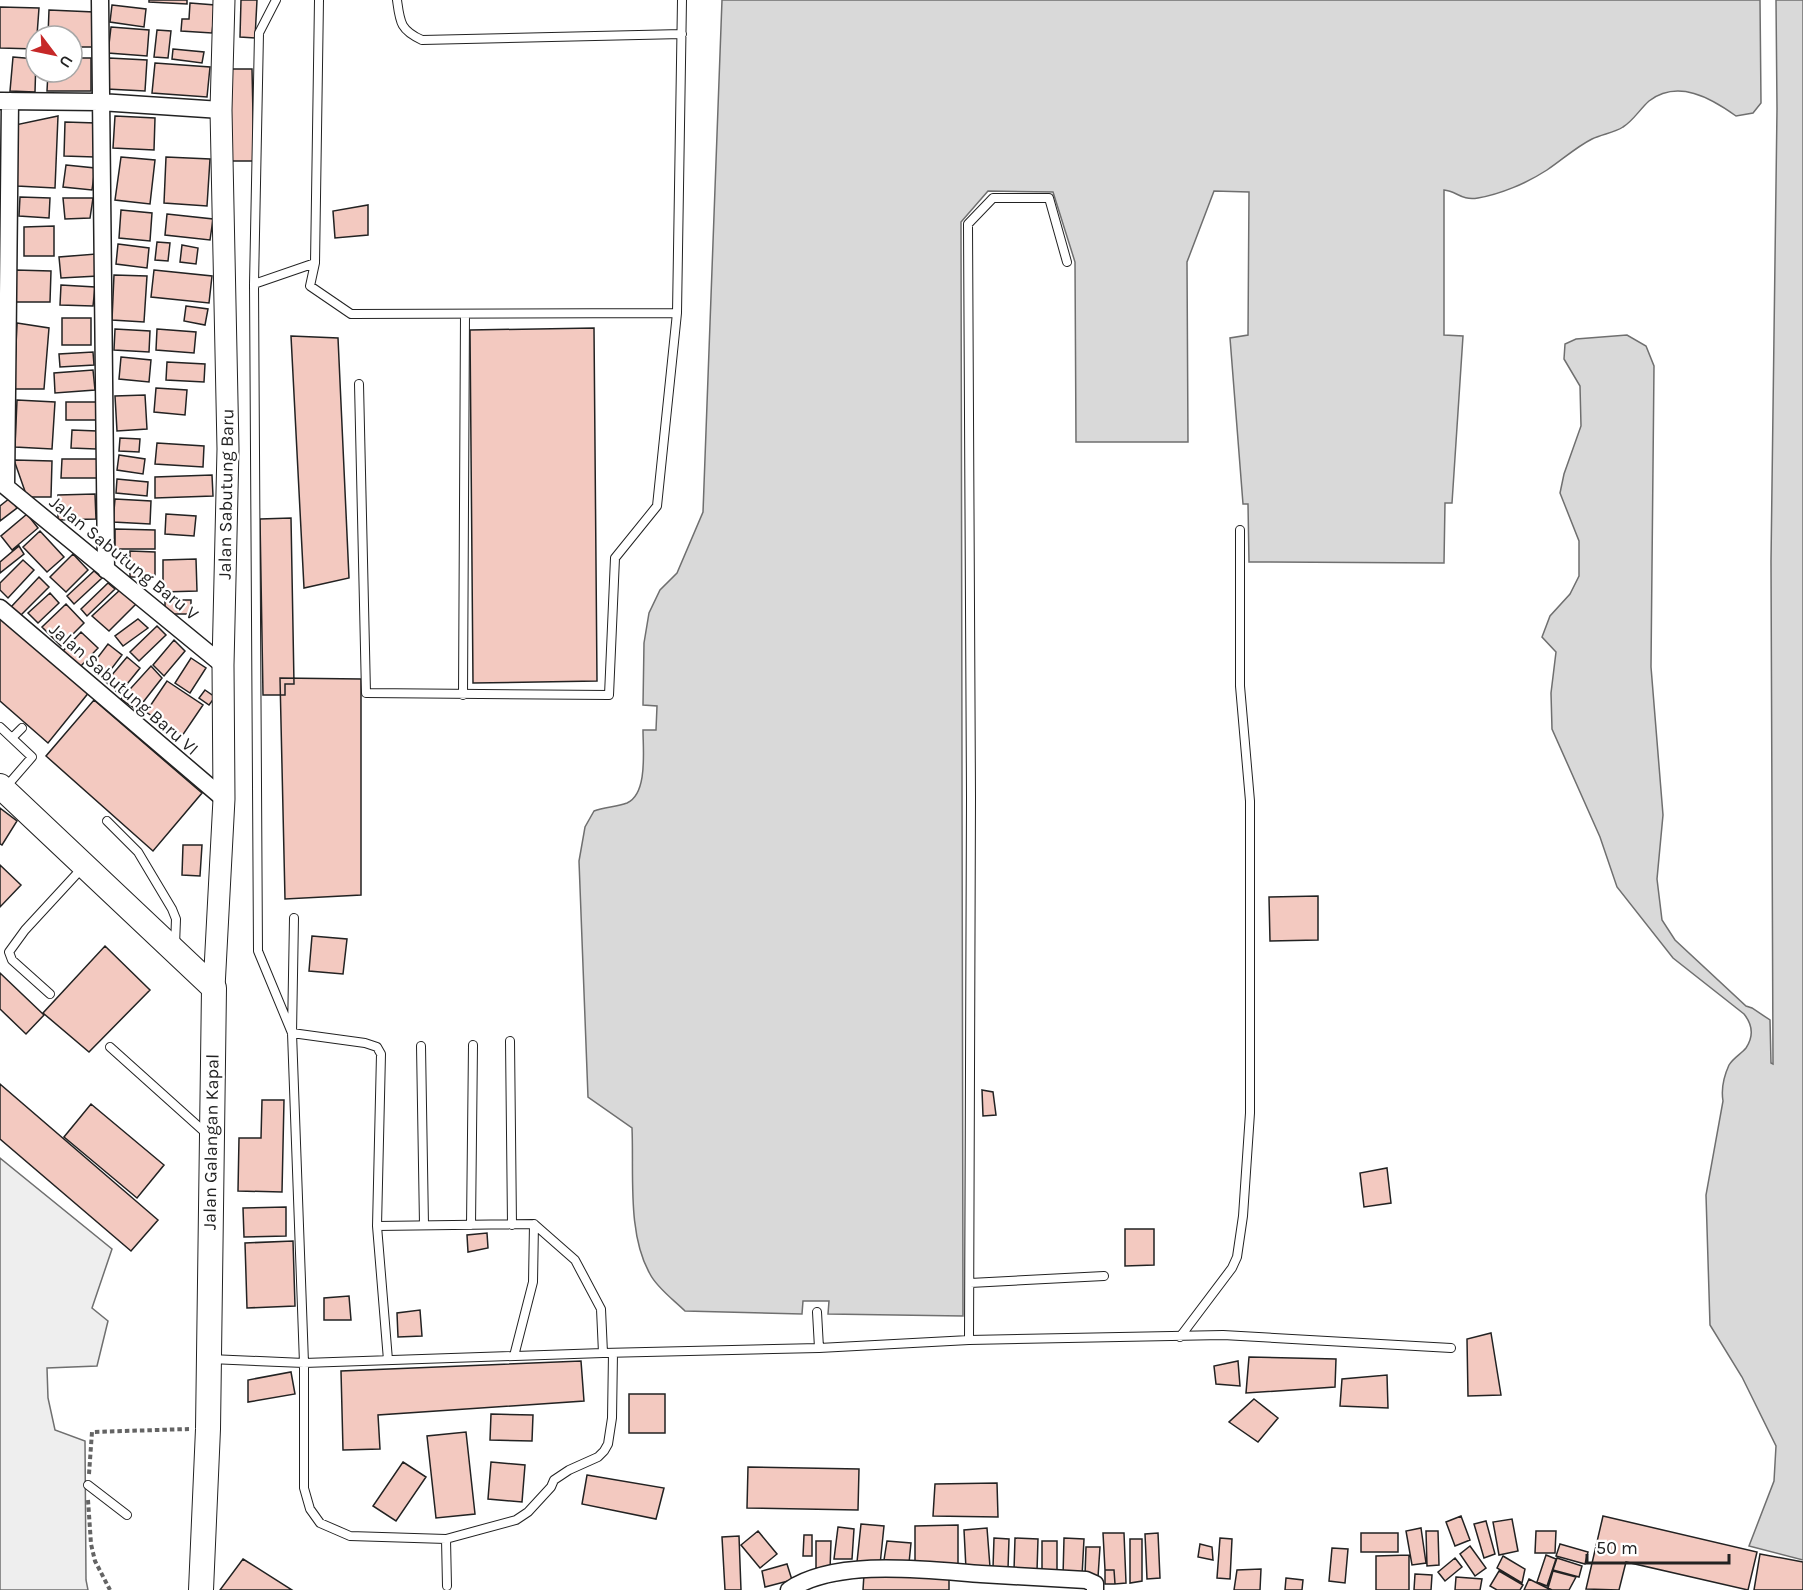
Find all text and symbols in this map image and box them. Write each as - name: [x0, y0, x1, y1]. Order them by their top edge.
- north arrow: [24, 24, 84, 84]
- text: U: [55, 52, 77, 71]
- street label: Jalan Sabutung Baru: [214, 408, 238, 580]
- street label: Jalan Sabutung Baru V: [45, 491, 203, 625]
- street label: Jalan Sabutung Baru VI: [45, 618, 203, 760]
- street label: Jalan Galangan Kapal: [198, 1054, 224, 1230]
- scale bar: [1587, 1527, 1730, 1565]
- text: 50 m: [1596, 1537, 1638, 1559]

